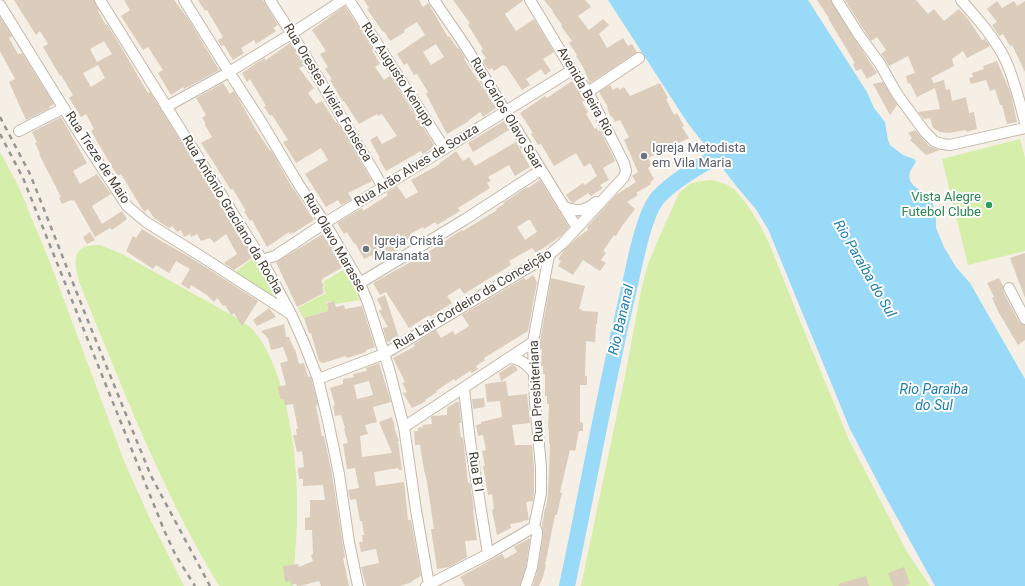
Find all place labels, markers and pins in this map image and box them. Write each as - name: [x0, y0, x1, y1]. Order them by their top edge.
- place label: Igreja Metodista em Vila Maria: [652, 141, 746, 172]
- marker: Igreja Metodista em Vila Maria: [639, 151, 649, 161]
- place label: Vista Alegre Futebol Clube: [902, 190, 981, 221]
- marker: Vista Alegre Futebol Clube: [984, 200, 994, 210]
- place label: Igreja Cristã Maranata: [374, 234, 443, 265]
- marker: Igreja Cristã Maranata: [361, 244, 371, 254]

